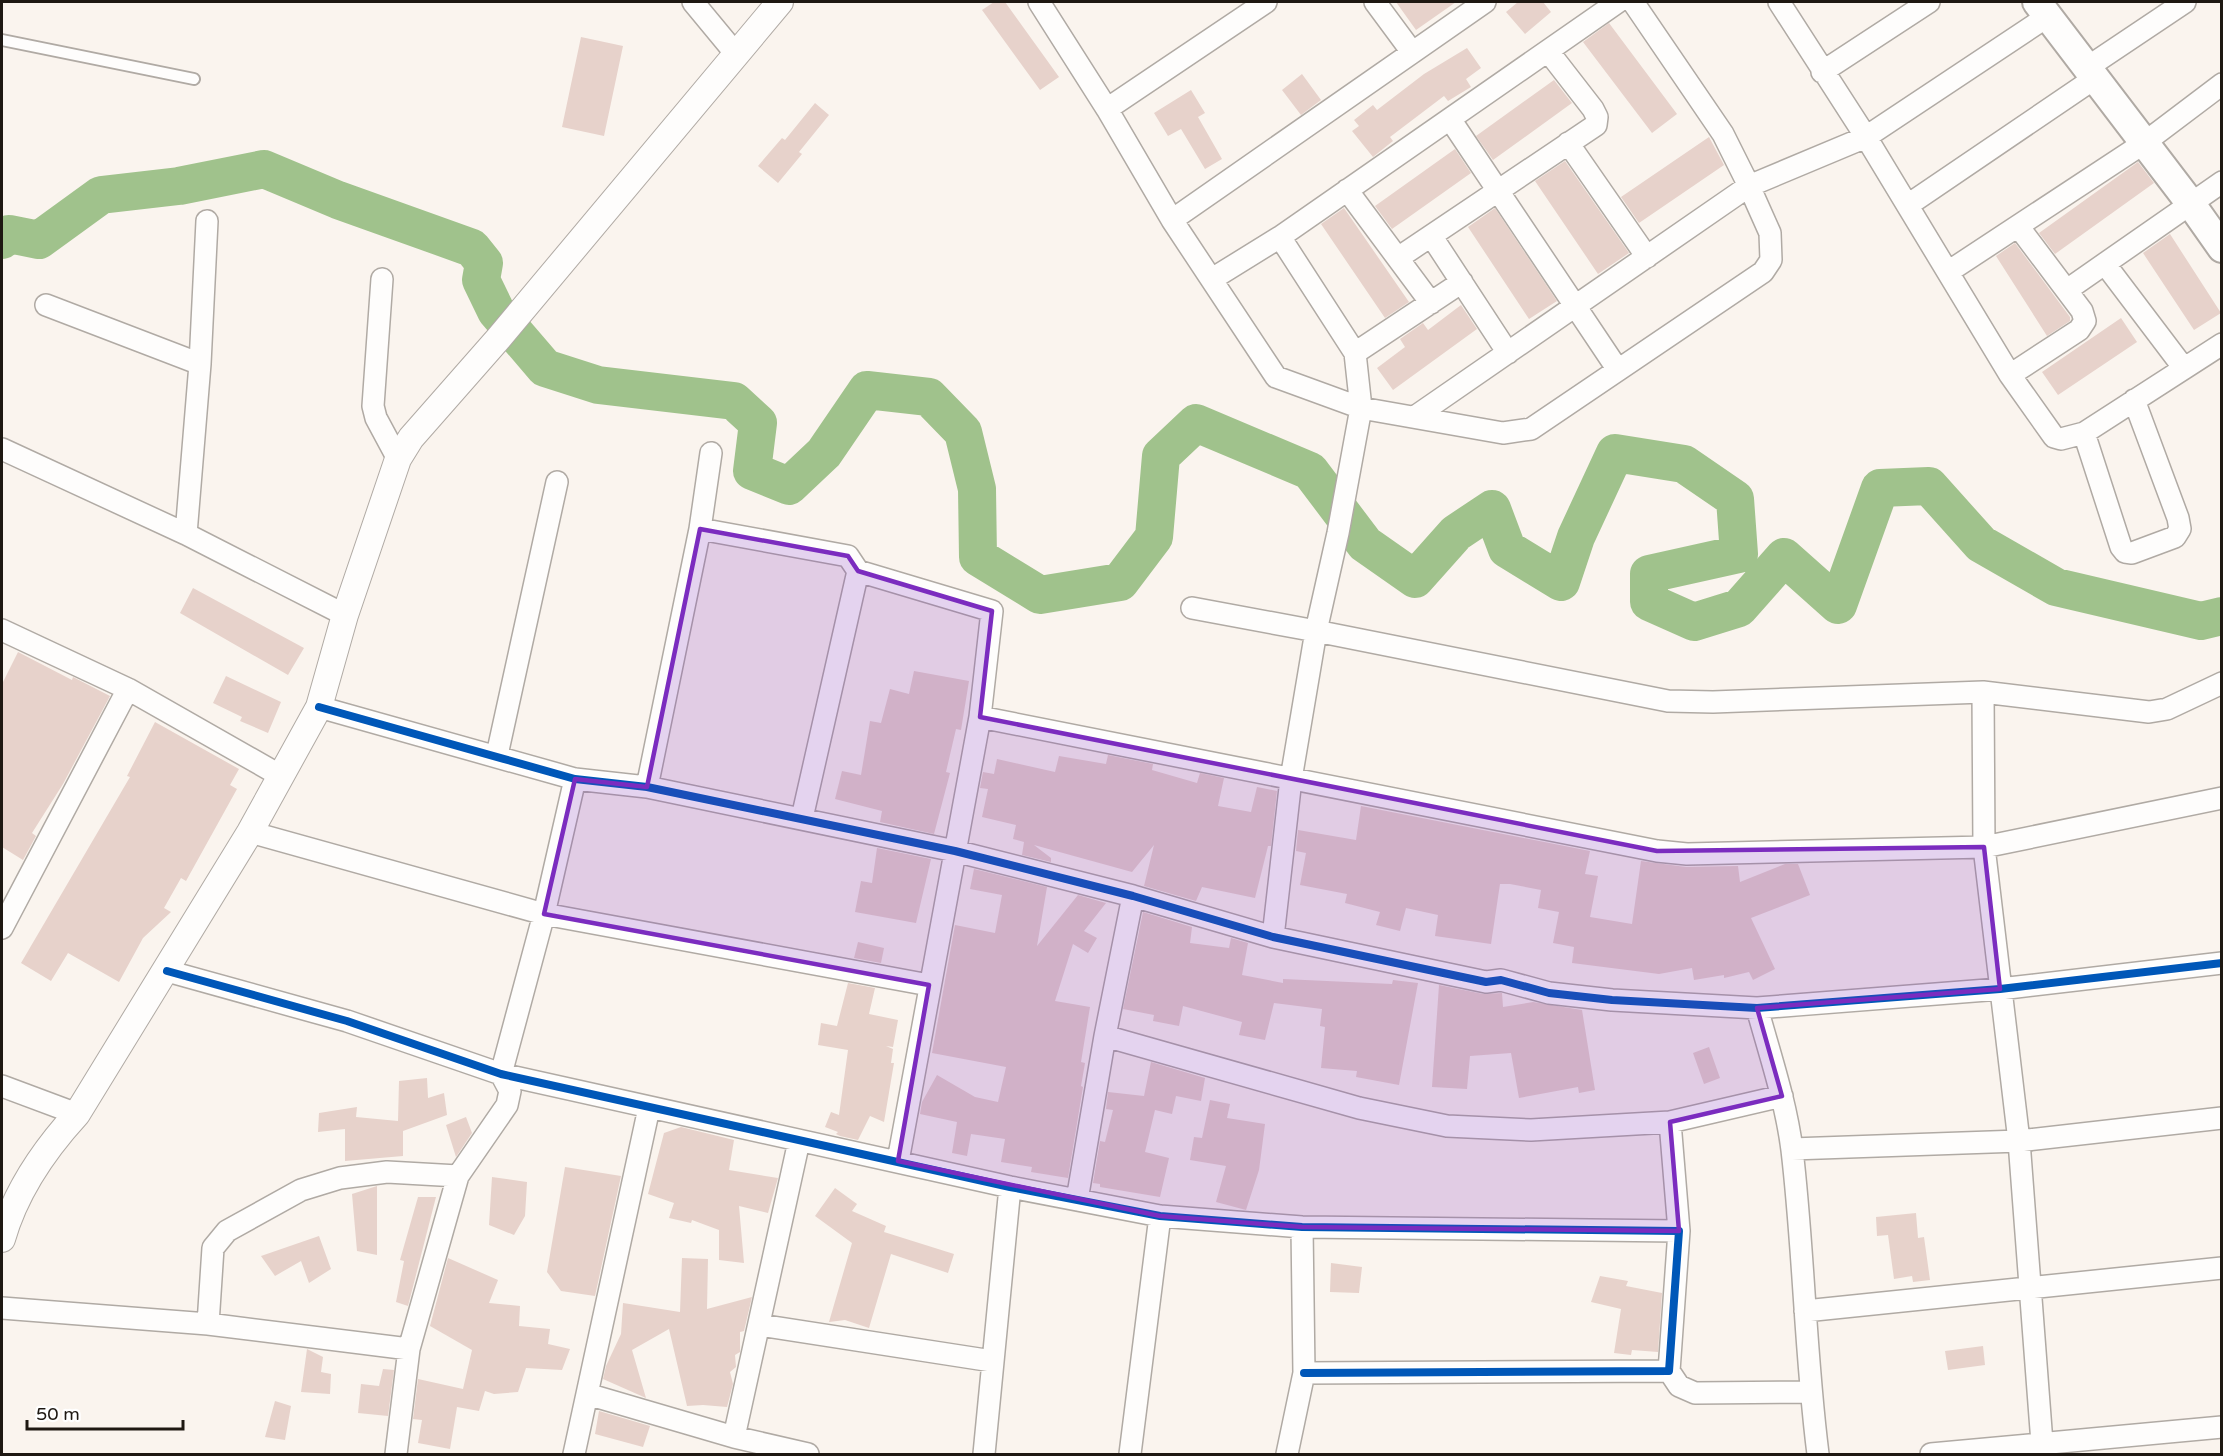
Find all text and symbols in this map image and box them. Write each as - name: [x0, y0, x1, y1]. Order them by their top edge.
- scale bar: [27, 1393, 183, 1431]
- text: 50 m: [36, 1403, 80, 1425]

